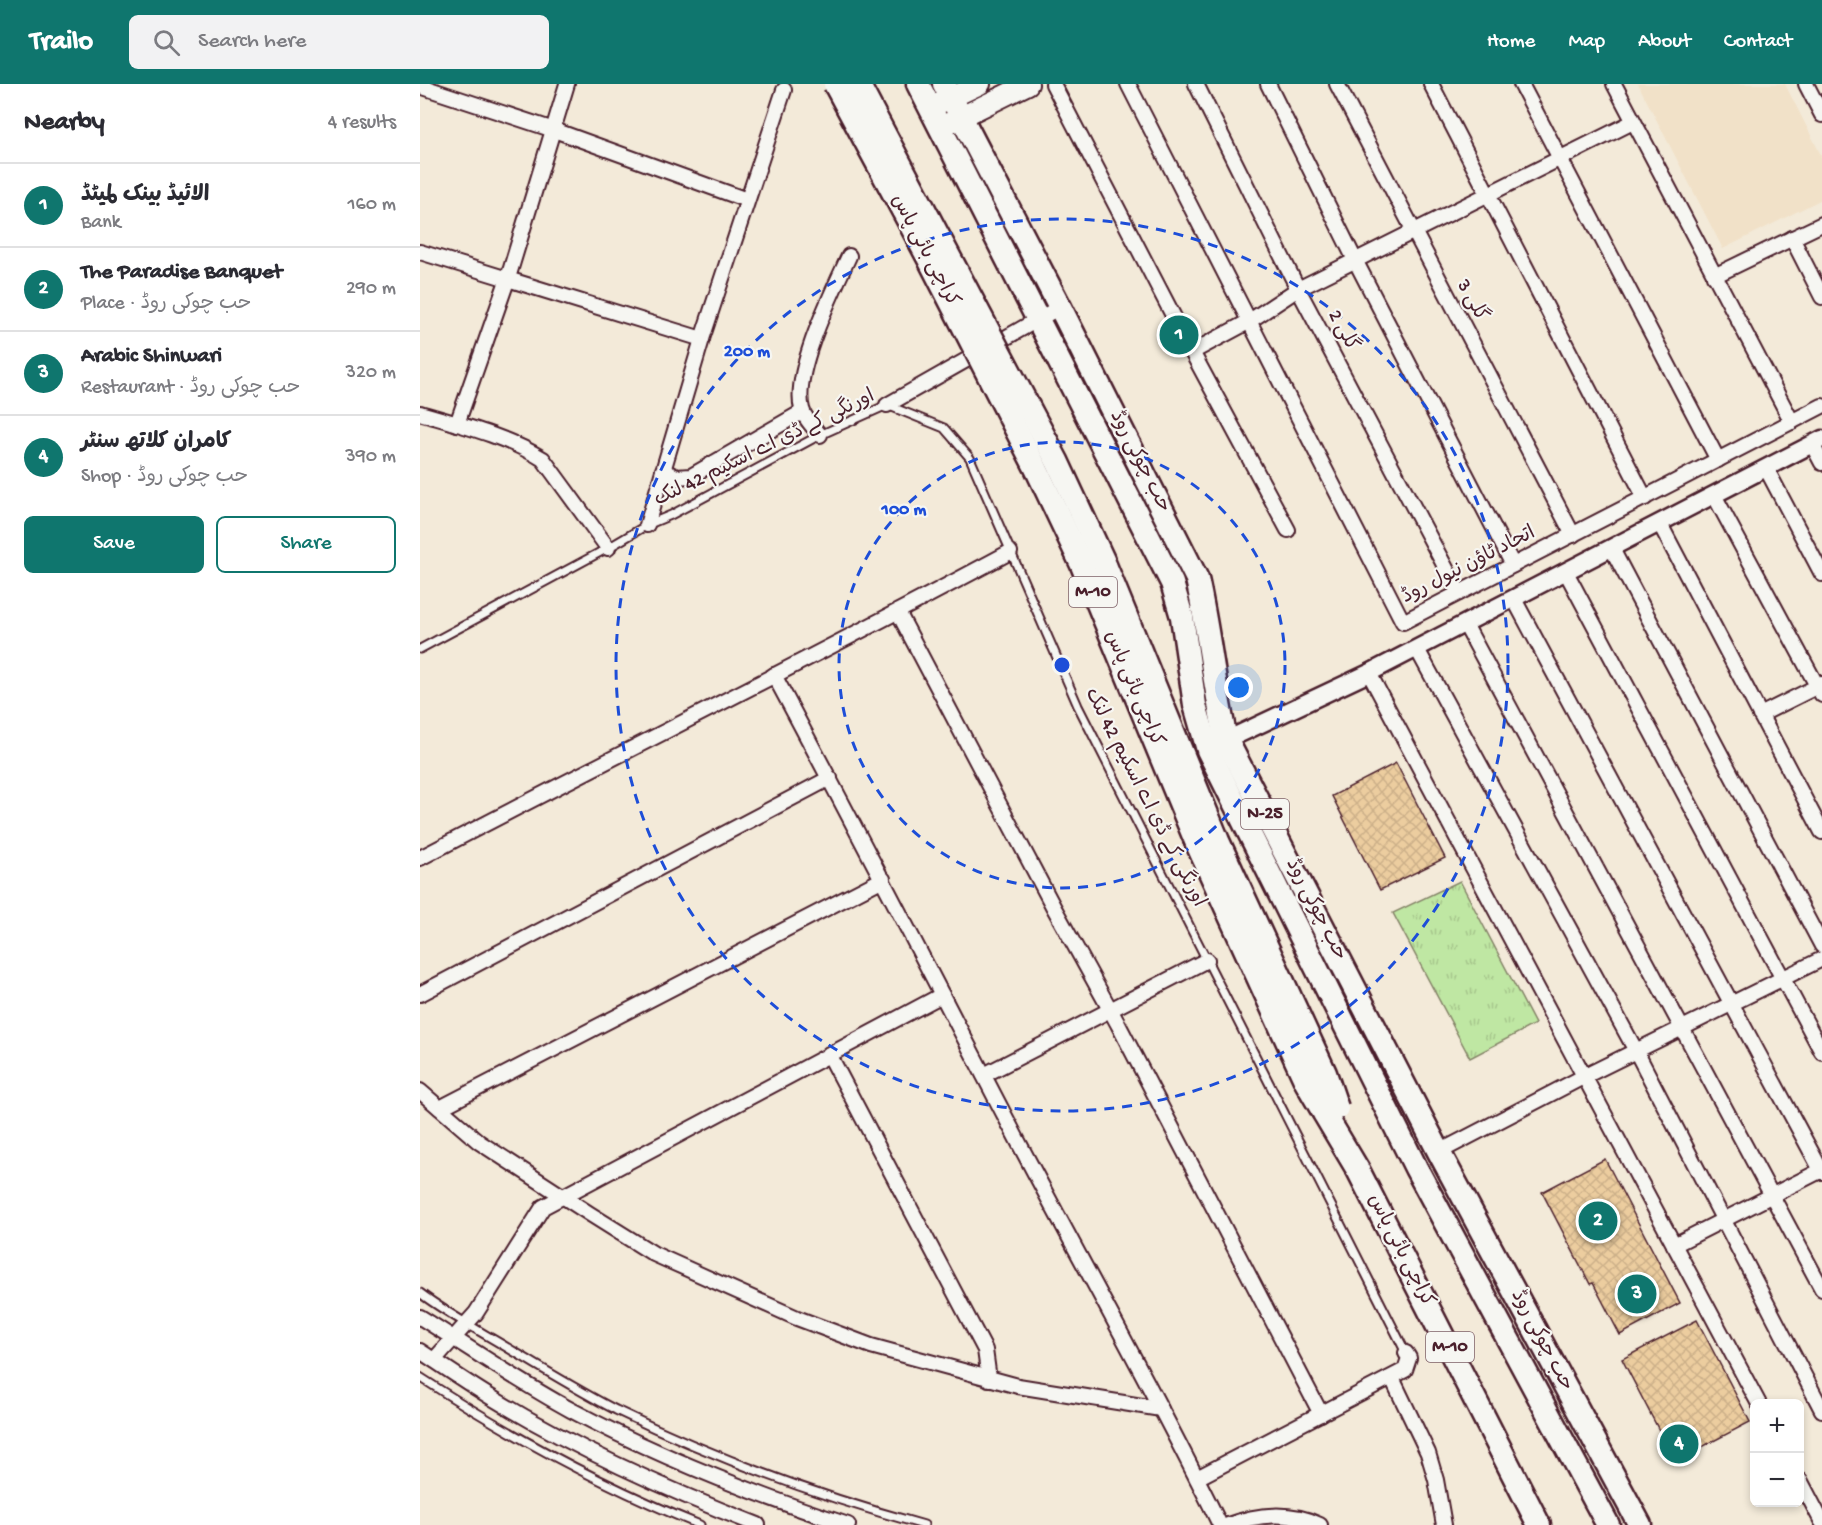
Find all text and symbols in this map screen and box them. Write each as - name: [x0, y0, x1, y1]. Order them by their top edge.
- search box: [129, 15, 549, 69]
- text: Trailo: [30, 26, 93, 59]
- icon: search: [150, 26, 183, 59]
- text: Search here: [198, 29, 306, 55]
- text: Home: [1487, 30, 1535, 55]
- text: Map: [1568, 30, 1605, 55]
- text: About: [1638, 30, 1691, 55]
- text: Contact: [1724, 30, 1792, 55]
- text: Nearby: [24, 108, 105, 139]
- text: 4 results: [328, 112, 396, 135]
- text: الائیڈ بینک لمیٹڈ: [81, 183, 209, 209]
- street label: کراچی بائی پاس: [885, 191, 964, 311]
- text: 1: [39, 194, 48, 217]
- text: 160 m: [347, 194, 396, 217]
- text: Bank: [81, 212, 121, 235]
- text: The Paradise Banquet: [81, 260, 282, 286]
- street label: گلی 3: [1450, 274, 1494, 326]
- text: 2: [39, 278, 48, 301]
- text: 290 m: [346, 278, 396, 301]
- text: Place · حب چوکی روڈ: [81, 293, 252, 316]
- street label: گلی 2: [1322, 305, 1365, 356]
- pin: 1: [1160, 312, 1198, 358]
- text: 200 m: [724, 342, 770, 363]
- text: Arabic Shinwari: [81, 344, 222, 370]
- text: 3: [38, 362, 49, 385]
- text: 320 m: [346, 362, 396, 385]
- text: Restaurant · حب چوکی روڈ: [81, 377, 301, 400]
- street label: اورنگی کے ڈی اے اسکیم 42 لنک: [650, 383, 879, 512]
- street label: حب چوکی روڈ: [1104, 406, 1176, 517]
- text: کامران کلاتھ سنٹر: [81, 430, 232, 456]
- text: 4: [39, 446, 48, 469]
- text: 390 m: [345, 446, 396, 469]
- text: Shop · حب چوکی روڈ: [81, 466, 248, 489]
- text: 100 m: [881, 500, 927, 521]
- button: Save: [24, 516, 204, 573]
- button: Share: [216, 516, 396, 573]
- street label: اتحاد ٹاؤن نیول روڈ: [1397, 521, 1540, 610]
- road number: M-10: [1069, 577, 1117, 607]
- street label: کراچی بائی پاس: [1098, 627, 1169, 750]
- centre of rings: [1052, 655, 1072, 675]
- your location: [1224, 673, 1253, 702]
- street label: اورنگی کے ڈی اے اسکیم 42 لنک: [1079, 683, 1212, 911]
- road number: N-25: [1241, 799, 1289, 829]
- street label: حب چوکی روڈ: [1280, 854, 1352, 965]
- street label: کراچی بائی پاس: [1362, 1190, 1439, 1311]
- pin: 2: [1578, 1198, 1618, 1244]
- pin: 3: [1618, 1272, 1656, 1316]
- street label: حب چوکی روڈ: [1505, 1286, 1579, 1395]
- road number: M-10: [1426, 1332, 1474, 1362]
- map controls: [1750, 1399, 1804, 1507]
- button: +: [1750, 1399, 1804, 1453]
- pin: 4: [1660, 1422, 1698, 1466]
- button: −: [1750, 1453, 1804, 1507]

